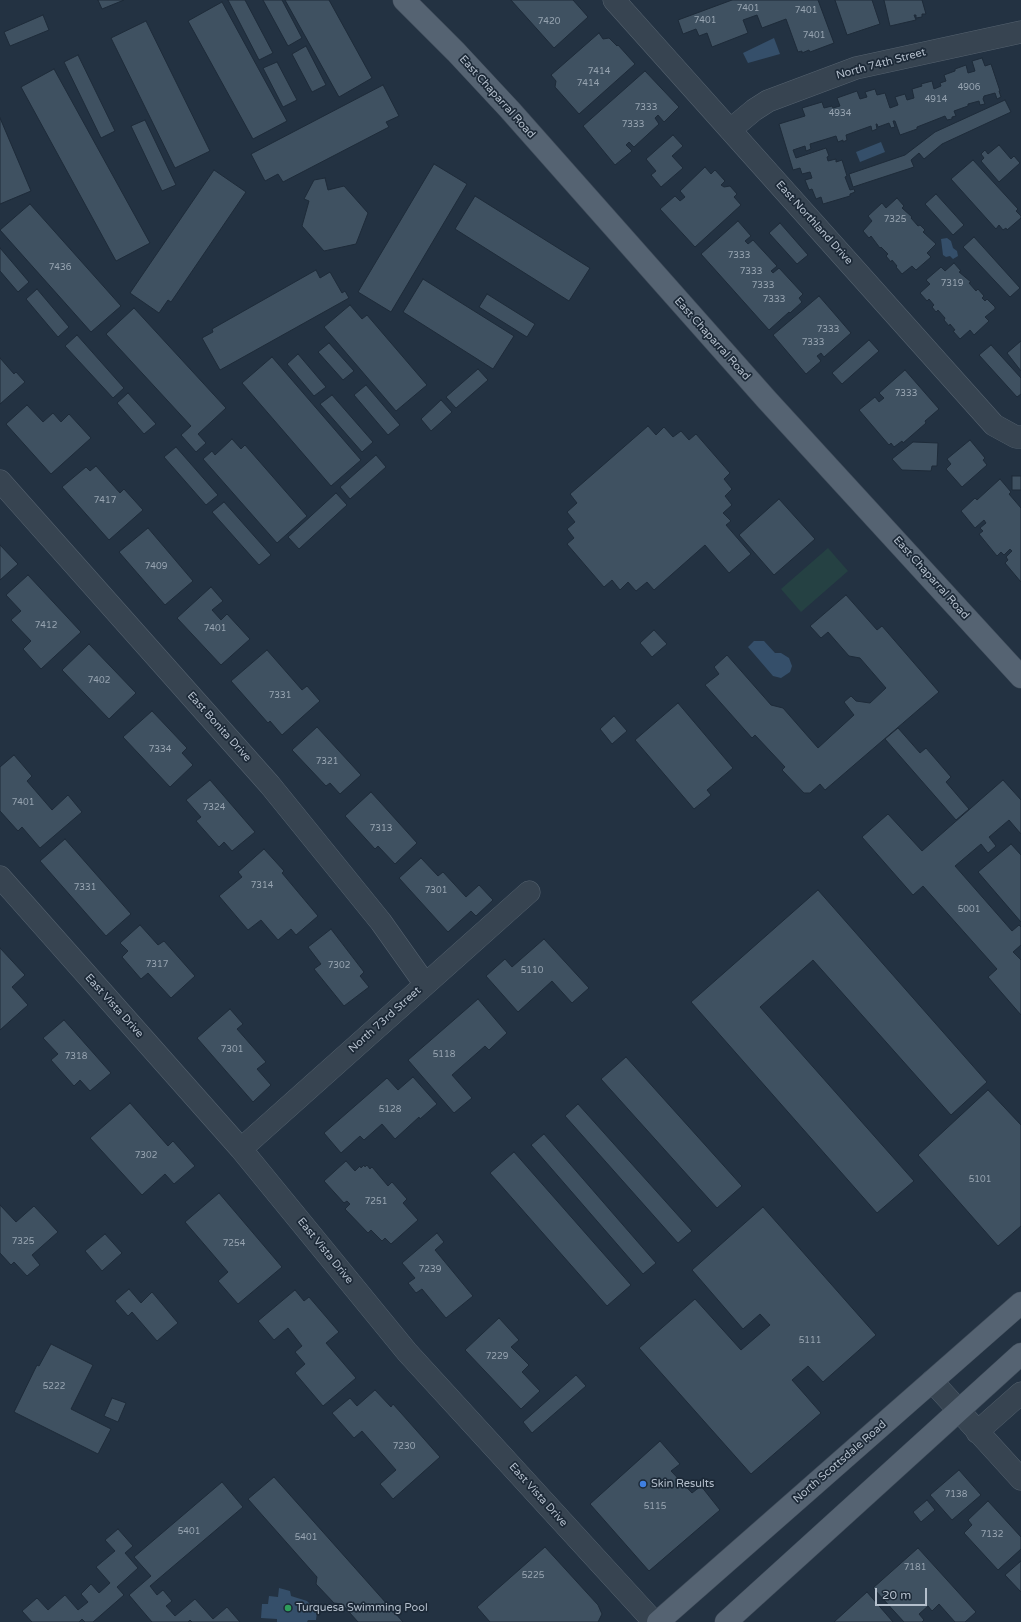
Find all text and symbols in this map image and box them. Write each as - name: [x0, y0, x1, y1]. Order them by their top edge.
- house number: 7401: [737, 4, 759, 14]
- house number: 7401: [795, 6, 817, 16]
- house number: 7401: [694, 16, 716, 26]
- house number: 7420: [538, 17, 560, 27]
- house number: 7401: [803, 31, 825, 41]
- street label: North 74th Street: [835, 46, 927, 82]
- street label: East Chaparral Road: [456, 53, 538, 141]
- house number: 7414: [588, 67, 610, 77]
- house number: 7414: [577, 79, 599, 89]
- house number: 4906: [958, 83, 980, 93]
- house number: 4914: [925, 95, 947, 105]
- house number: 7333: [635, 103, 657, 113]
- house number: 4934: [829, 109, 851, 119]
- house number: 7333: [622, 120, 644, 130]
- street label: East Northland Drive: [773, 178, 855, 268]
- house number: 7325: [884, 215, 906, 225]
- house number: 7333: [728, 251, 750, 261]
- house number: 7436: [49, 263, 71, 273]
- house number: 7333: [740, 267, 762, 277]
- house number: 7319: [941, 279, 963, 289]
- house number: 7333: [752, 281, 774, 291]
- street label: East Chaparral Road: [671, 295, 753, 383]
- house number: 7333: [763, 295, 785, 305]
- house number: 7333: [817, 325, 839, 335]
- house number: 7333: [802, 338, 824, 348]
- house number: 7333: [895, 389, 917, 399]
- house number: 7417: [94, 496, 116, 506]
- street label: East Chaparral Road: [890, 534, 972, 622]
- house number: 7409: [145, 562, 167, 572]
- house number: 7412: [35, 621, 57, 631]
- house number: 7401: [204, 624, 226, 634]
- house number: 7402: [88, 676, 110, 686]
- street label: East Bonita Drive: [184, 689, 254, 765]
- house number: 7331: [269, 691, 291, 701]
- house number: 7334: [149, 745, 171, 755]
- house number: 7321: [316, 757, 338, 767]
- house number: 7401: [12, 798, 34, 808]
- house number: 7324: [203, 803, 225, 813]
- house number: 7313: [370, 824, 392, 834]
- house number: 7314: [251, 881, 273, 891]
- house number: 7331: [74, 883, 96, 893]
- house number: 7301: [425, 886, 447, 896]
- house number: 5001: [958, 905, 980, 915]
- house number: 7317: [146, 960, 168, 970]
- house number: 7302: [328, 961, 350, 971]
- house number: 5110: [521, 966, 543, 976]
- street label: East Vista Drive: [82, 971, 146, 1041]
- street label: North 73rd Street: [346, 984, 424, 1056]
- house number: 7301: [221, 1045, 243, 1055]
- house number: 5118: [433, 1050, 455, 1060]
- house number: 7318: [65, 1052, 87, 1062]
- house number: 5128: [379, 1105, 401, 1115]
- house number: 7302: [135, 1151, 157, 1161]
- house number: 5101: [969, 1175, 991, 1185]
- house number: 7251: [365, 1197, 387, 1207]
- street label: East Vista Drive: [294, 1215, 356, 1287]
- house number: 7325: [12, 1237, 34, 1247]
- house number: 7254: [223, 1239, 245, 1249]
- house number: 7239: [419, 1265, 441, 1275]
- house number: 5111: [799, 1336, 821, 1346]
- house number: 7229: [486, 1352, 508, 1362]
- house number: 5222: [43, 1382, 65, 1392]
- street label: North Scottsdale Road: [791, 1418, 889, 1506]
- house number: 7230: [393, 1442, 415, 1452]
- street label: East Vista Drive: [506, 1460, 570, 1530]
- place label: Skin Results: [651, 1477, 714, 1491]
- marker: Skin Results: [638, 1479, 648, 1489]
- house number: 7138: [945, 1490, 967, 1500]
- house number: 5115: [644, 1502, 666, 1512]
- house number: 5401: [178, 1527, 200, 1537]
- house number: 7132: [981, 1530, 1003, 1540]
- house number: 5401: [295, 1533, 317, 1543]
- house number: 7181: [904, 1563, 926, 1573]
- house number: 5225: [522, 1571, 544, 1581]
- scale bar: [877, 1580, 929, 1606]
- text: 20 m: [882, 1588, 911, 1602]
- place label: Turquesa Swimming Pool: [296, 1601, 428, 1615]
- marker: Turquesa Swimming Pool: [283, 1603, 293, 1613]

